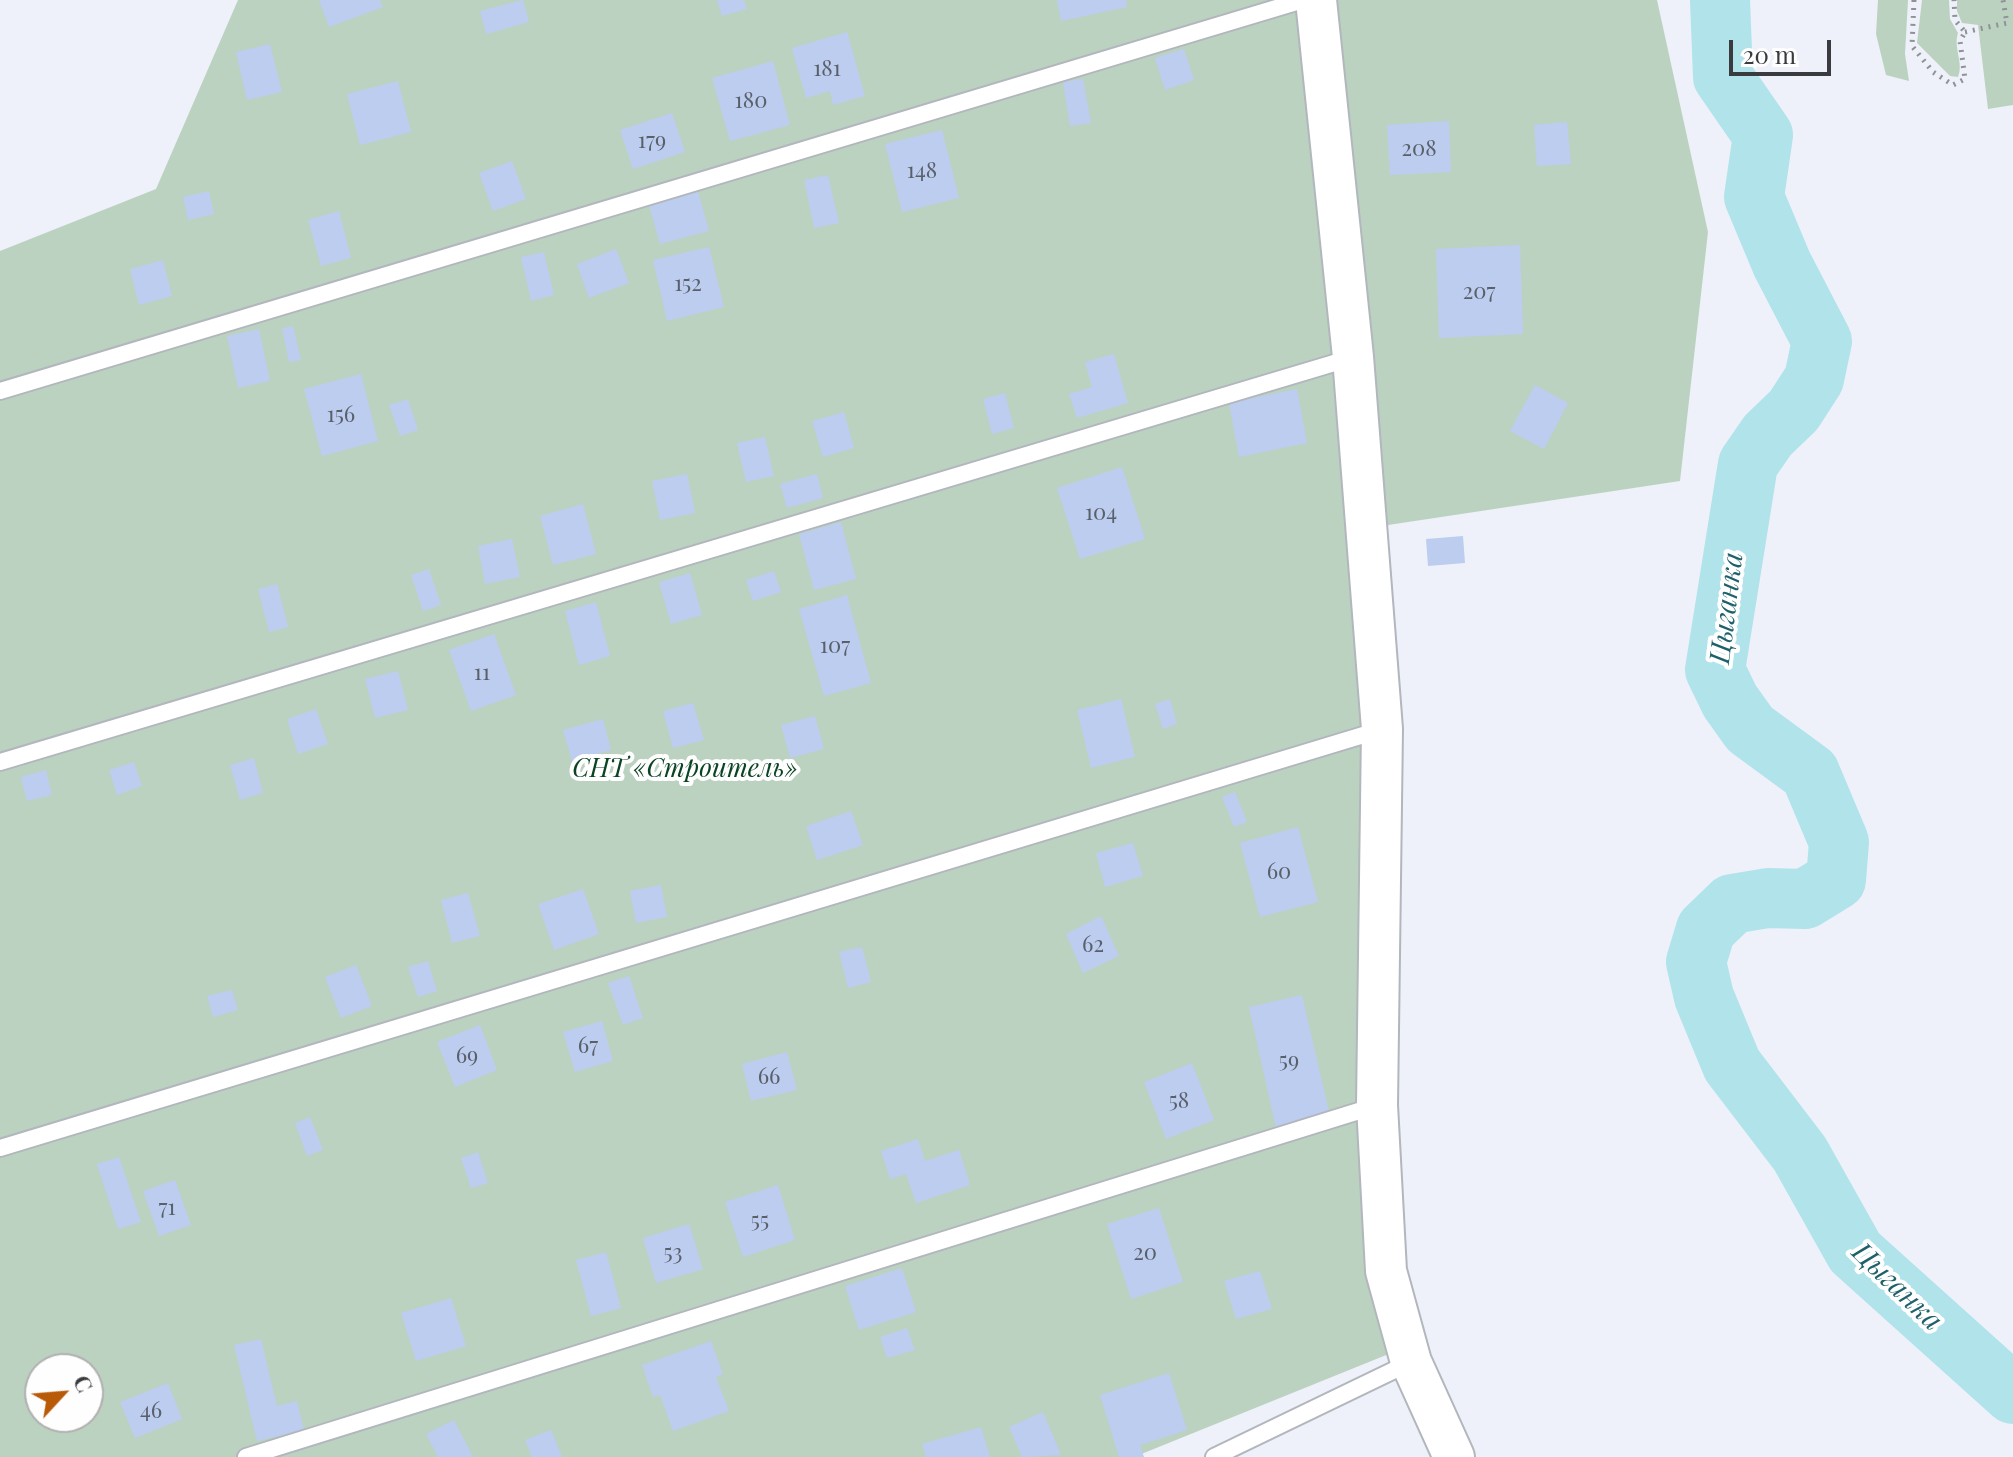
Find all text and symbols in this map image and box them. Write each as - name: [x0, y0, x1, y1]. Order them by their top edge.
- scale bar: [1733, 24, 1835, 74]
- text: 20 m: [1743, 38, 1796, 70]
- house number: 181: [813, 56, 841, 82]
- house number: 180: [735, 88, 767, 114]
- house number: 179: [638, 128, 666, 154]
- house number: 208: [1401, 136, 1437, 162]
- house number: 148: [907, 158, 937, 184]
- house number: 152: [674, 271, 702, 297]
- house number: 207: [1463, 279, 1495, 305]
- house number: 156: [327, 402, 355, 428]
- house number: 104: [1085, 500, 1117, 526]
- water label: Цыганка: [1703, 550, 1751, 666]
- house number: 107: [820, 633, 850, 659]
- house number: 11: [474, 660, 490, 686]
- park label: СНТ «Строитель»: [572, 753, 798, 785]
- house number: 60: [1267, 859, 1291, 885]
- house number: 62: [1082, 932, 1104, 958]
- house number: 67: [578, 1033, 598, 1059]
- house number: 69: [456, 1043, 478, 1069]
- house number: 59: [1279, 1048, 1299, 1074]
- house number: 66: [758, 1064, 780, 1090]
- house number: 58: [1169, 1088, 1189, 1114]
- house number: 71: [158, 1195, 176, 1221]
- house number: 55: [751, 1208, 769, 1234]
- water label: Цыганка: [1845, 1236, 1949, 1338]
- house number: 53: [663, 1240, 683, 1266]
- house number: 20: [1133, 1240, 1157, 1266]
- north arrow: [24, 1353, 104, 1433]
- text: С: [67, 1370, 101, 1397]
- house number: 46: [140, 1398, 162, 1424]

